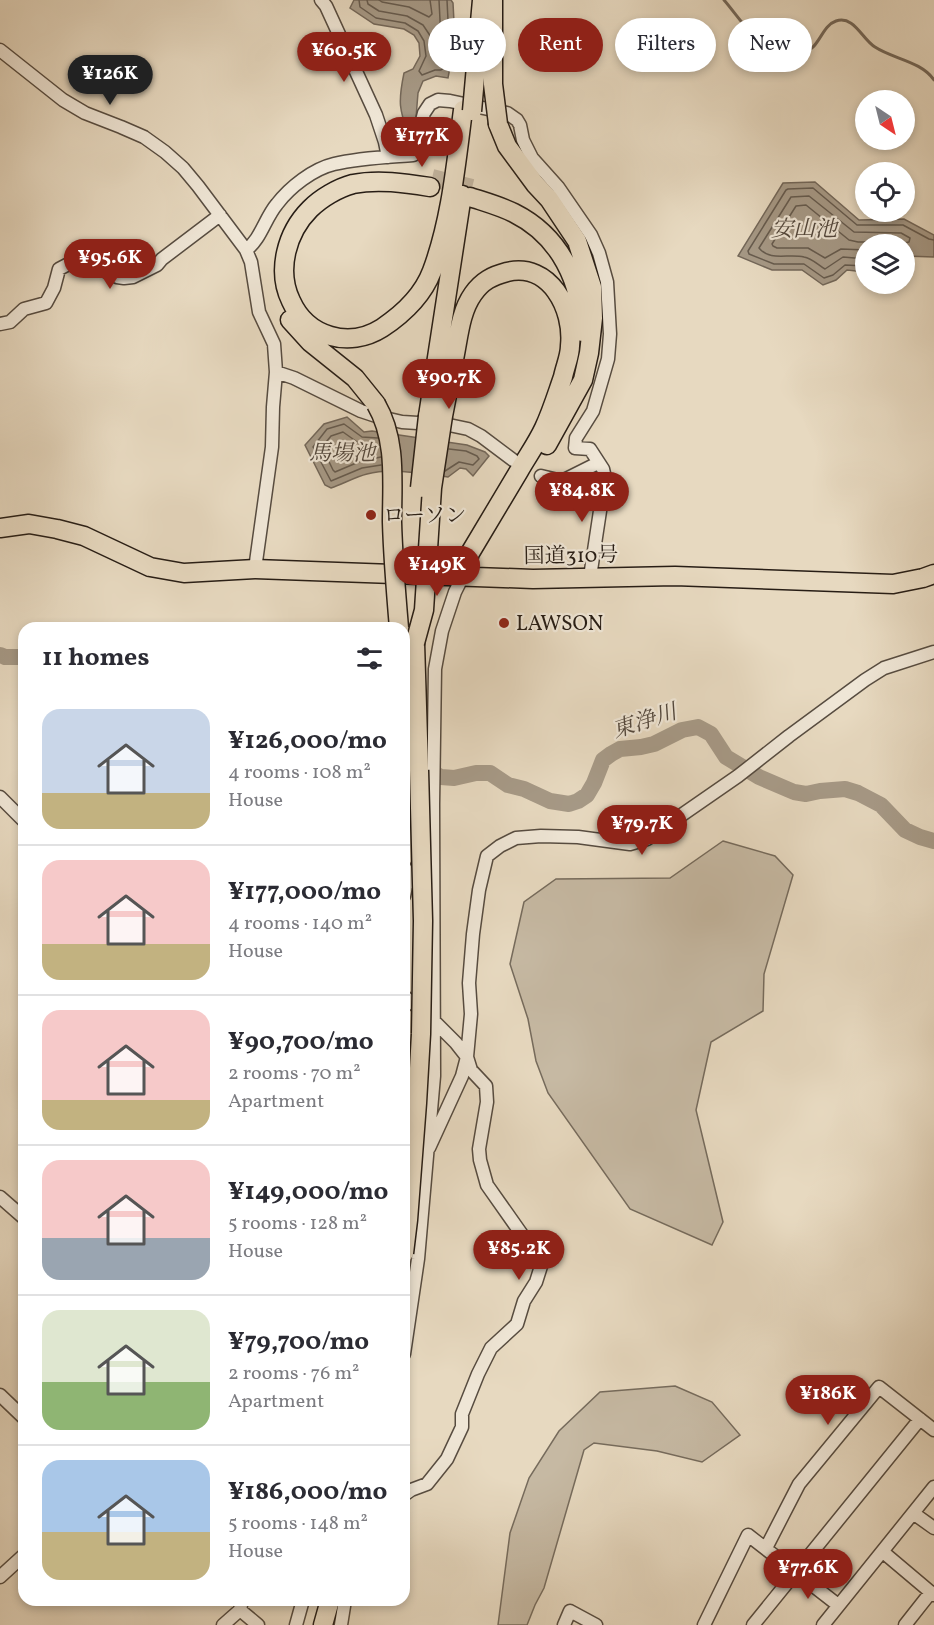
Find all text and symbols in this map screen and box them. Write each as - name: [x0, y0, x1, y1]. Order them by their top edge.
- chip: Buy: [428, 18, 506, 72]
- chip: Rent: [518, 18, 603, 72]
- chip: Filters: [615, 18, 716, 72]
- chip: New: [728, 18, 812, 72]
- pin: ¥60.5K: [295, 32, 393, 83]
- text: ¥60.5K: [311, 37, 377, 65]
- pin: ¥126K: [68, 55, 152, 106]
- text: ¥126K: [82, 60, 138, 88]
- north arrow: [855, 90, 915, 150]
- map controls: [855, 90, 915, 294]
- pin: ¥177K: [380, 117, 464, 168]
- text: ¥177K: [395, 122, 449, 150]
- button: locate: [855, 162, 915, 222]
- water label: 安山池: [771, 215, 840, 246]
- button: layers: [855, 234, 915, 294]
- pin: ¥95.6K: [61, 239, 159, 290]
- text: ¥95.6K: [78, 244, 142, 272]
- pin: ¥90.7K: [400, 359, 498, 410]
- text: ¥90.7K: [416, 364, 482, 392]
- water label: 馬場池: [309, 439, 378, 470]
- pin: ¥84.8K: [533, 472, 631, 523]
- text: ¥84.8K: [549, 477, 615, 505]
- place label: ローソン: [383, 502, 466, 531]
- marker: ローソン: [364, 508, 378, 522]
- street label: 国道310号: [524, 541, 619, 572]
- pin: ¥149K: [395, 546, 479, 597]
- text: ¥149K: [408, 551, 466, 579]
- place label: LAWSON: [516, 610, 603, 639]
- marker: LAWSON: [497, 616, 511, 630]
- text: 11 homes: [42, 640, 149, 676]
- icon: filters: [353, 642, 386, 675]
- water label: 東浄川: [609, 697, 683, 747]
- text: ¥126,000/mo: [228, 723, 387, 759]
- icon: home: [90, 733, 162, 805]
- text: 4 rooms · 108 m²: [228, 759, 371, 787]
- text: House: [228, 787, 283, 815]
- pin: ¥79.7K: [593, 805, 691, 856]
- text: ¥79.7K: [611, 810, 673, 838]
- text: ¥177,000/mo: [228, 874, 381, 910]
- icon: home: [90, 884, 162, 956]
- text: 4 rooms · 140 m²: [228, 910, 372, 938]
- text: House: [228, 938, 283, 966]
- text: ¥90,700/mo: [228, 1024, 374, 1060]
- icon: home: [90, 1034, 162, 1106]
- text: 2 rooms · 70 m²: [228, 1060, 361, 1088]
- text: Apartment: [228, 1088, 324, 1116]
- text: ¥149,000/mo: [228, 1174, 388, 1210]
- icon: home: [90, 1184, 162, 1256]
- text: 5 rooms · 128 m²: [228, 1210, 367, 1238]
- pin: ¥85.2K: [470, 1230, 568, 1281]
- text: ¥85.2K: [487, 1235, 551, 1263]
- text: House: [228, 1238, 283, 1266]
- text: ¥79,700/mo: [228, 1324, 369, 1360]
- icon: home: [90, 1334, 162, 1406]
- text: 2 rooms · 76 m²: [228, 1360, 360, 1388]
- pin: ¥186K: [786, 1375, 870, 1426]
- text: ¥186K: [799, 1380, 857, 1408]
- text: Apartment: [228, 1388, 324, 1416]
- text: ¥186,000/mo: [228, 1474, 387, 1510]
- icon: home: [90, 1484, 162, 1556]
- text: 5 rooms · 148 m²: [228, 1510, 368, 1538]
- text: House: [228, 1538, 283, 1566]
- pin: ¥77.6K: [759, 1549, 857, 1600]
- text: ¥77.6K: [778, 1554, 838, 1582]

